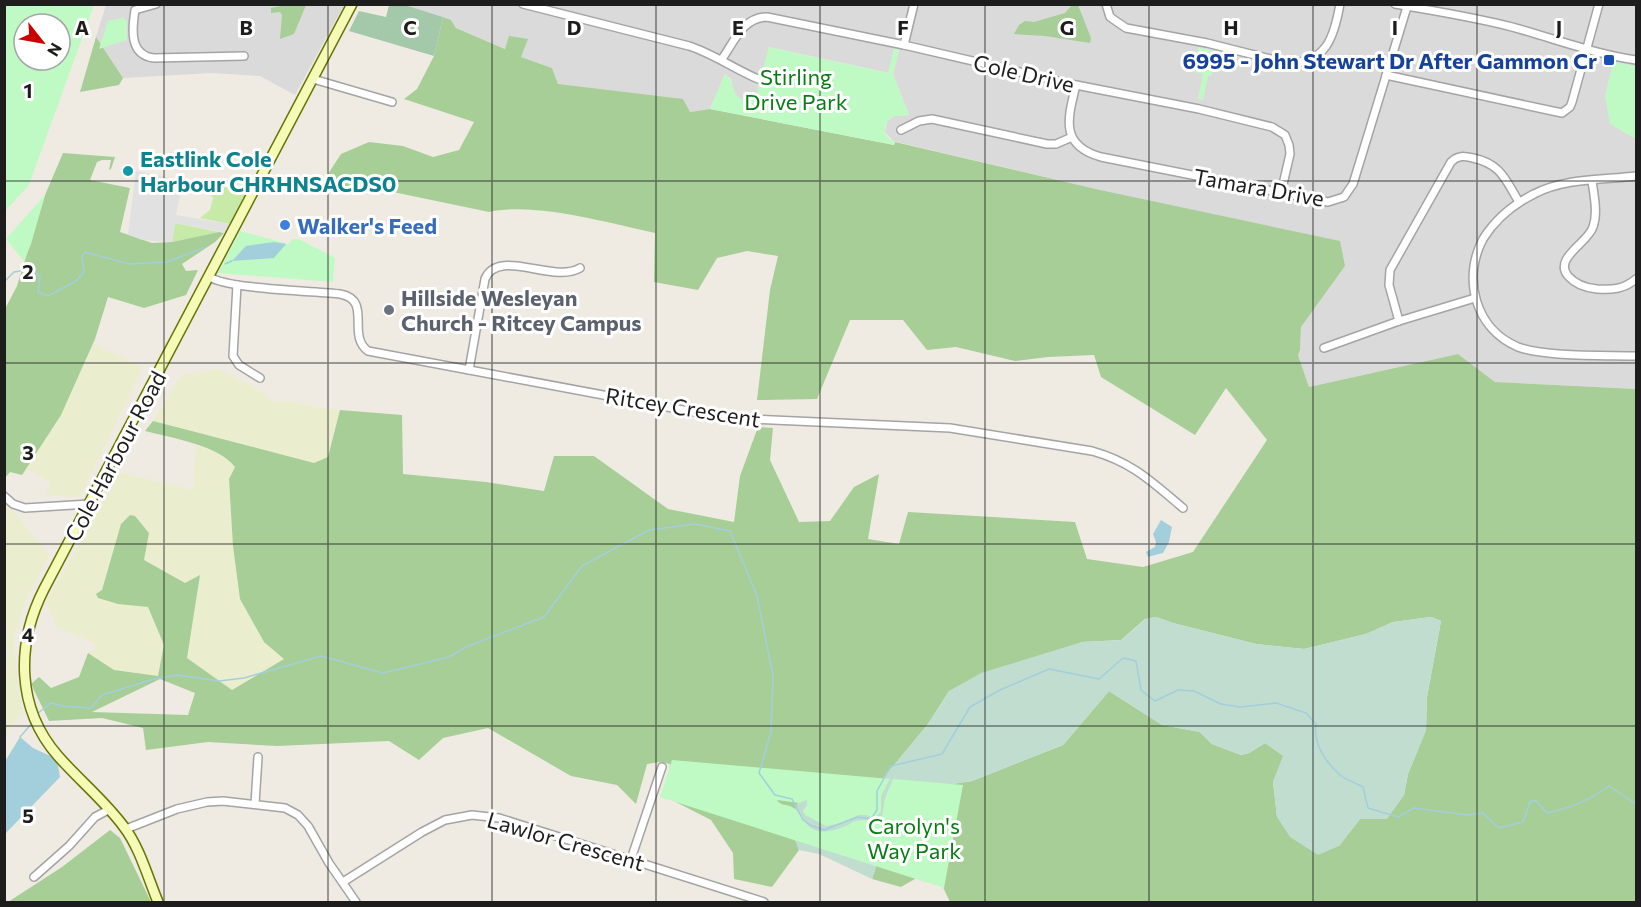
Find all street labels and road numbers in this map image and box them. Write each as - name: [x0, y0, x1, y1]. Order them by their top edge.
- street label: Cole Drive: [971, 48, 1077, 98]
- street label: Tamara Drive: [1192, 162, 1326, 212]
- street label: Cole Harbour Road: [59, 366, 171, 546]
- street label: Ritcey Crescent: [604, 381, 762, 433]
- street label: Lawlor Crescent: [484, 806, 648, 876]

